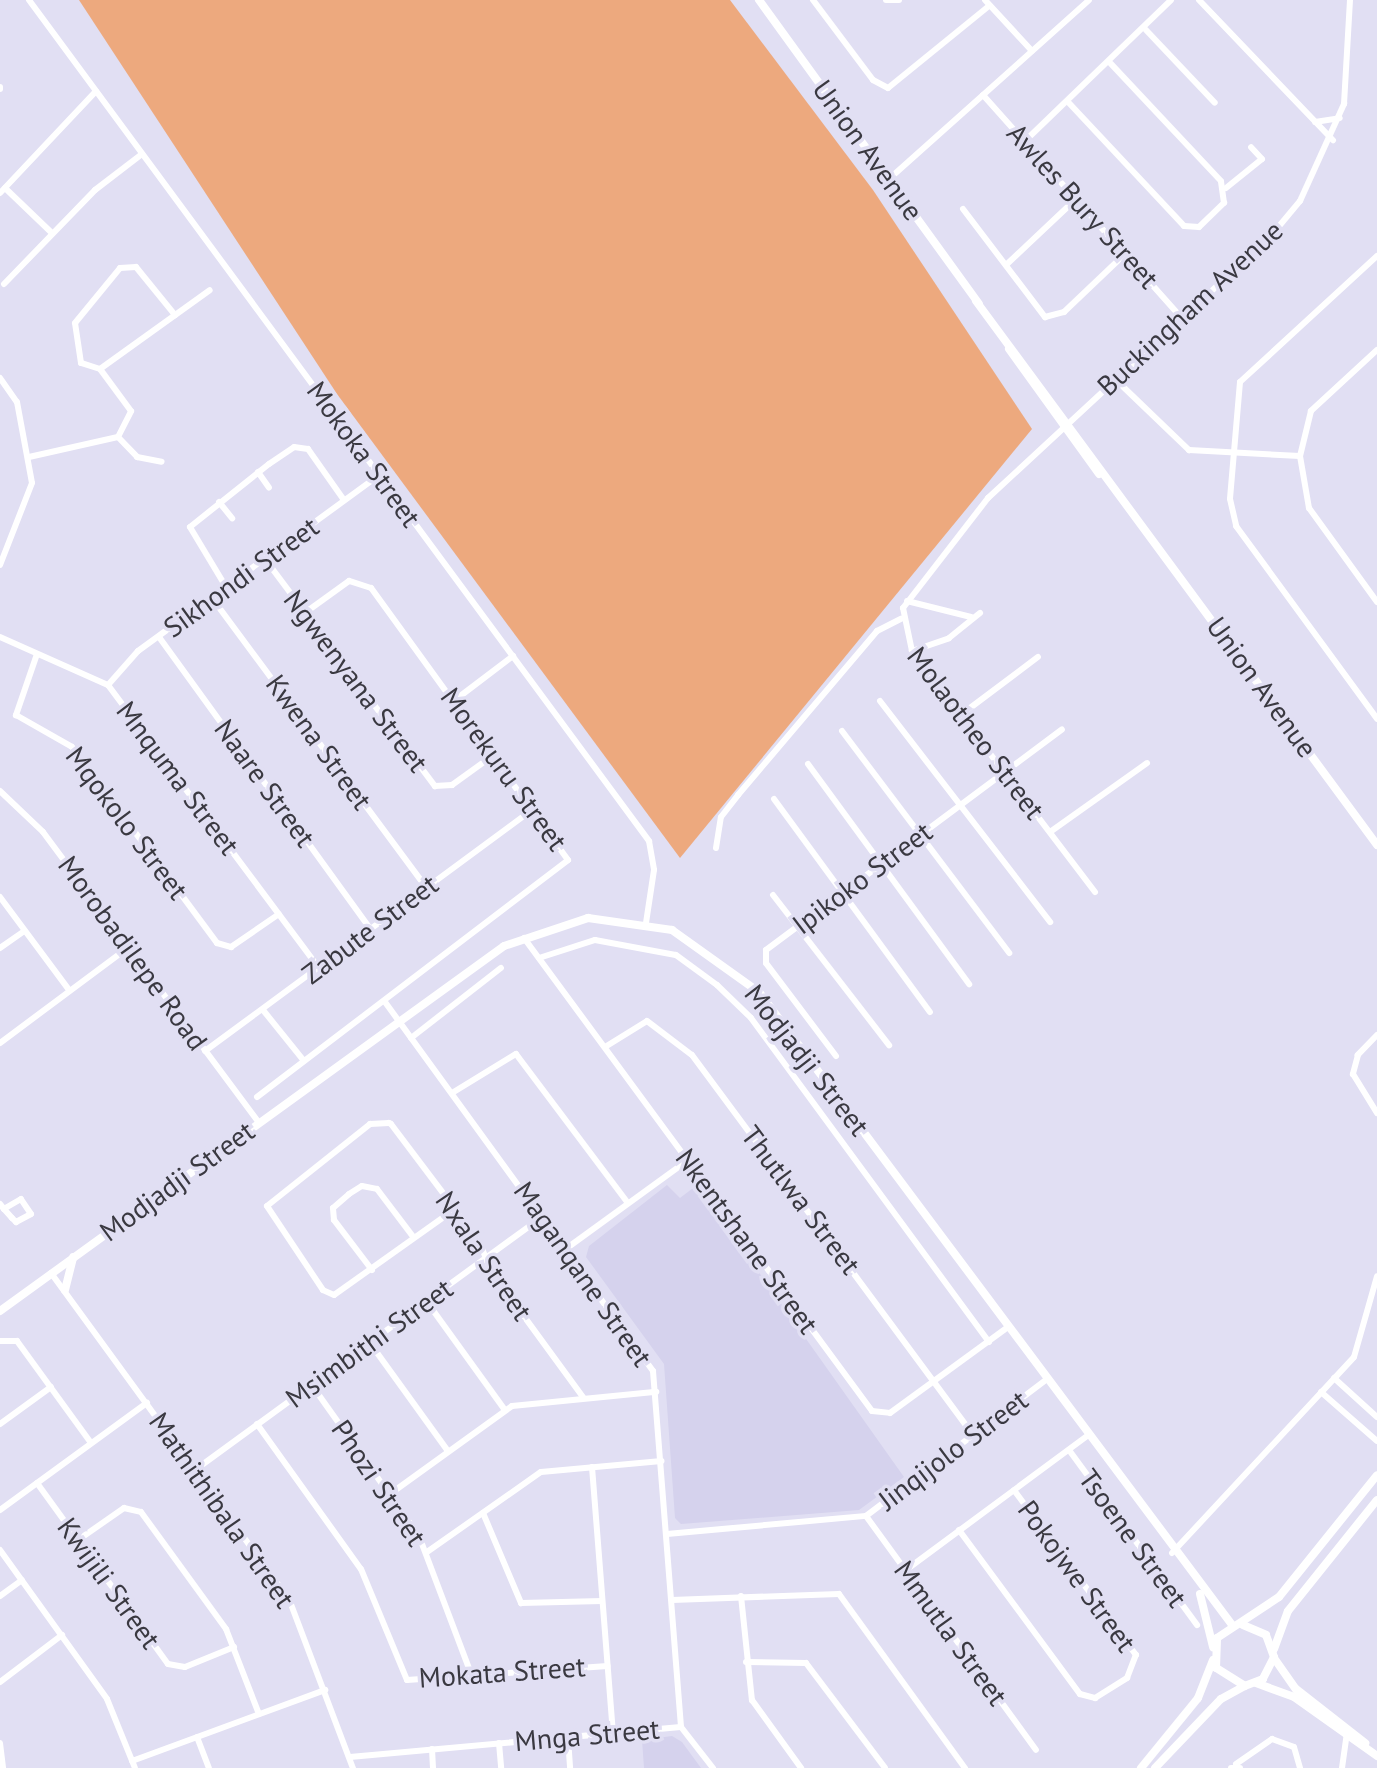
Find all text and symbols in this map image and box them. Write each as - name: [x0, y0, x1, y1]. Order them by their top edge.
- street label: Union Avenue: [806, 73, 930, 227]
- street label: Awles Bury Street: [1000, 116, 1166, 296]
- street label: Buckingham Avenue: [1090, 213, 1290, 403]
- street label: Mokoka Street: [300, 375, 428, 533]
- street label: Sikhondi Street: [157, 510, 325, 644]
- street label: Ngwenyana Street: [277, 584, 435, 778]
- street label: Union Avenue: [1200, 610, 1324, 764]
- street label: Molaotheo Street: [900, 640, 1052, 826]
- street label: Kwena Street: [259, 668, 379, 816]
- street label: Morekuru Street: [434, 681, 574, 857]
- street label: Mnquma Street: [109, 695, 247, 861]
- street label: Naare Street: [208, 713, 322, 853]
- street label: Mqokolo Street: [59, 740, 195, 906]
- street label: Ipikoko Street: [786, 815, 938, 941]
- street label: Morobadilepe Road: [51, 849, 215, 1057]
- street label: Zabute Street: [296, 867, 444, 991]
- street label: Modjadji Street: [738, 978, 876, 1142]
- street label: Modjadji Street: [93, 1114, 261, 1248]
- street label: Thutlwa Street: [734, 1119, 868, 1281]
- street label: Nkentshane Street: [669, 1142, 825, 1340]
- street label: Maganqane Street: [507, 1175, 659, 1373]
- street label: Nxala Street: [429, 1185, 539, 1327]
- street label: Msimbithi Street: [279, 1271, 459, 1415]
- street label: Jinqijolo Street: [872, 1383, 1034, 1517]
- street label: Mathithibala Street: [142, 1406, 302, 1614]
- street label: Phozi Street: [325, 1414, 433, 1552]
- street label: Tsoene Street: [1072, 1463, 1194, 1613]
- street label: Pokojwe Street: [1011, 1494, 1143, 1658]
- street label: Kwijili Street: [50, 1511, 168, 1655]
- street label: Mmutla Street: [887, 1554, 1015, 1712]
- street label: Mokata Street: [418, 1649, 586, 1695]
- street label: Mnga Street: [513, 1712, 661, 1758]

